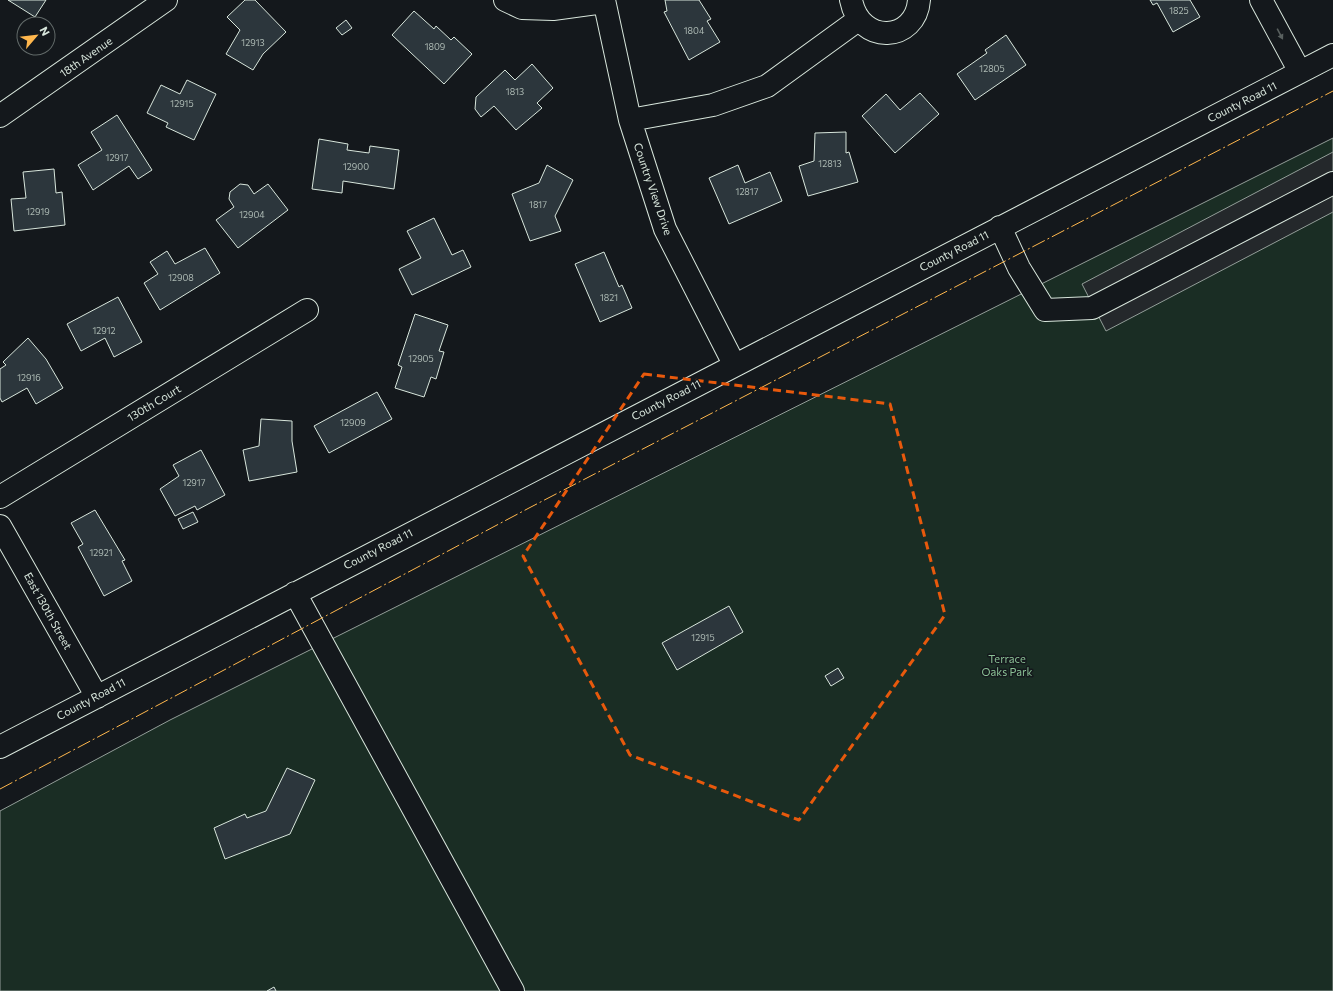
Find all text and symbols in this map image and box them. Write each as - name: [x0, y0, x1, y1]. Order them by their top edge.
- house number: 1825: [1169, 5, 1189, 16]
- north arrow: [16, 16, 56, 56]
- text: N: [38, 24, 53, 38]
- house number: 1804: [684, 25, 705, 36]
- one-way arrow: [1276, 29, 1283, 40]
- street label: 18th Avenue: [57, 34, 115, 79]
- house number: 12913: [241, 37, 265, 48]
- house number: 1809: [425, 41, 445, 52]
- house number: 12805: [979, 63, 1005, 74]
- street label: County Road 11: [1205, 78, 1279, 125]
- house number: 1813: [506, 86, 524, 97]
- house number: 12915: [170, 98, 194, 109]
- street label: Country View Drive: [632, 141, 675, 237]
- house number: 12917: [106, 152, 129, 163]
- house number: 12813: [818, 158, 842, 169]
- house number: 12900: [343, 161, 369, 172]
- house number: 12817: [736, 186, 759, 197]
- house number: 1817: [529, 199, 547, 210]
- house number: 12919: [26, 206, 50, 217]
- house number: 12904: [239, 209, 265, 220]
- street label: County Road 11: [917, 227, 991, 274]
- house number: 12908: [168, 272, 194, 283]
- house number: 1821: [600, 292, 618, 303]
- house number: 12912: [92, 325, 116, 336]
- house number: 12905: [408, 353, 434, 364]
- house number: 12916: [17, 372, 41, 383]
- street label: County Road 11: [629, 376, 703, 423]
- street label: 130th Court: [125, 381, 183, 424]
- house number: 12909: [340, 417, 366, 428]
- house number: 12917: [183, 477, 206, 488]
- street label: County Road 11: [341, 525, 415, 572]
- house number: 12921: [89, 547, 113, 558]
- street label: East 130th Street: [22, 570, 75, 652]
- house number: 12915: [691, 632, 715, 643]
- park label: Terrace Oaks Park: [982, 652, 1032, 678]
- street label: County Road 11: [54, 675, 127, 722]

